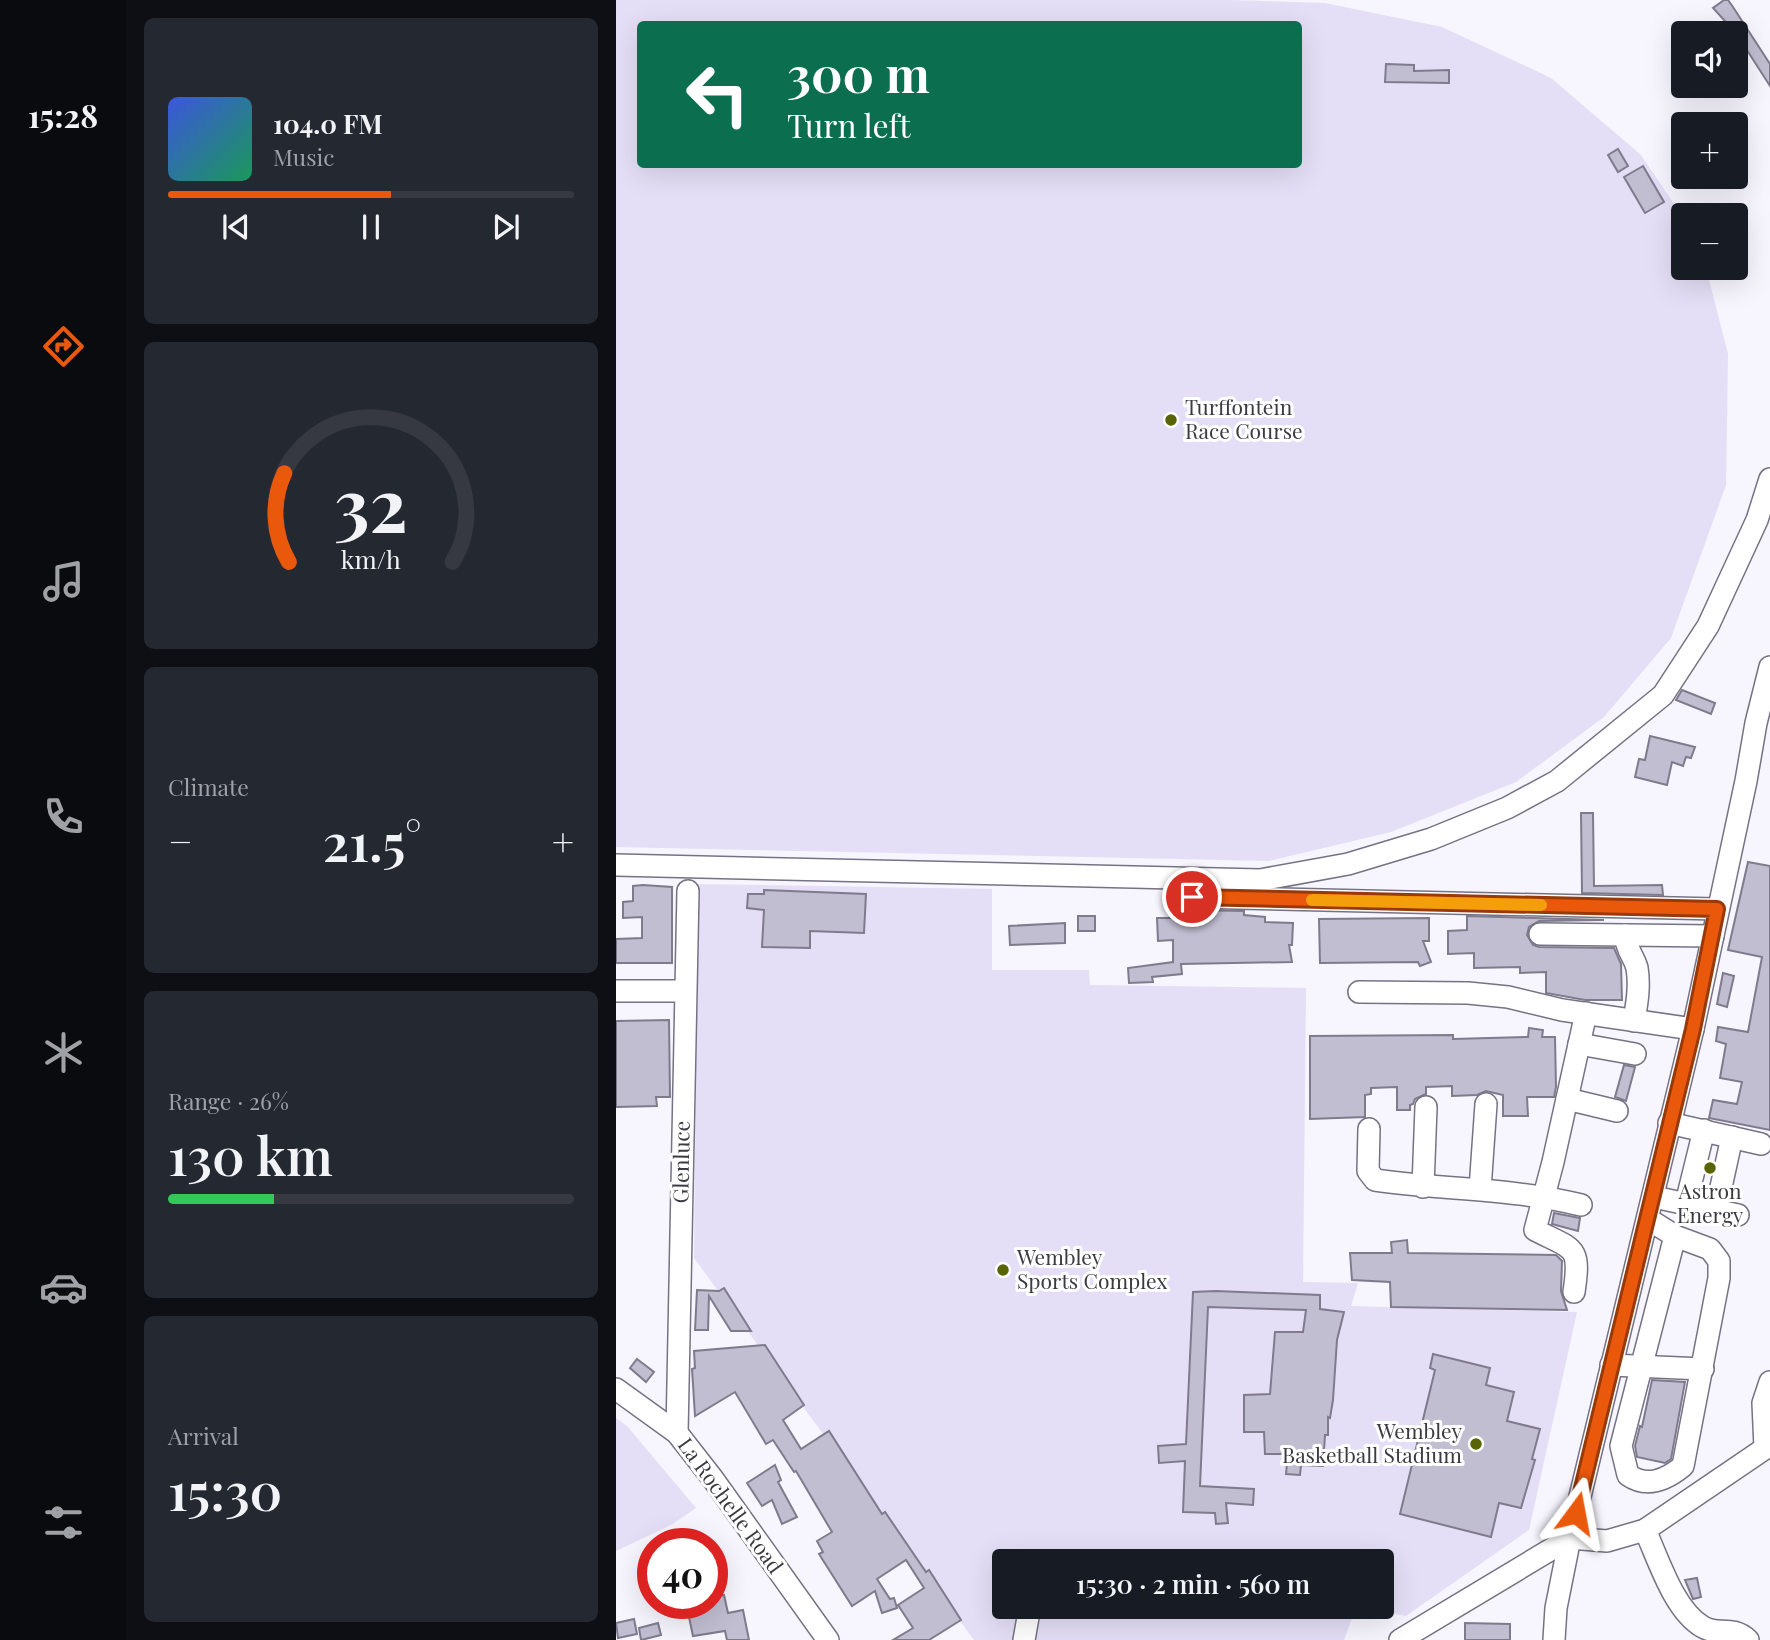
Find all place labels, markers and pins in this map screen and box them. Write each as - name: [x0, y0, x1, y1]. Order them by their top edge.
- place label: Turffontein Race Course: [1185, 392, 1303, 444]
- marker: Turffontein Race Course: [1163, 412, 1179, 428]
- pin: [1162, 867, 1222, 927]
- marker: Astron Energy: [1702, 1160, 1718, 1176]
- place label: Astron Energy: [1677, 1176, 1744, 1228]
- place label: Wembley Sports Complex: [1016, 1242, 1167, 1294]
- marker: Wembley Sports Complex: [995, 1262, 1011, 1278]
- place label: Wembley Basketball Stadium: [1282, 1416, 1462, 1468]
- marker: Wembley Basketball Stadium: [1468, 1436, 1484, 1452]

